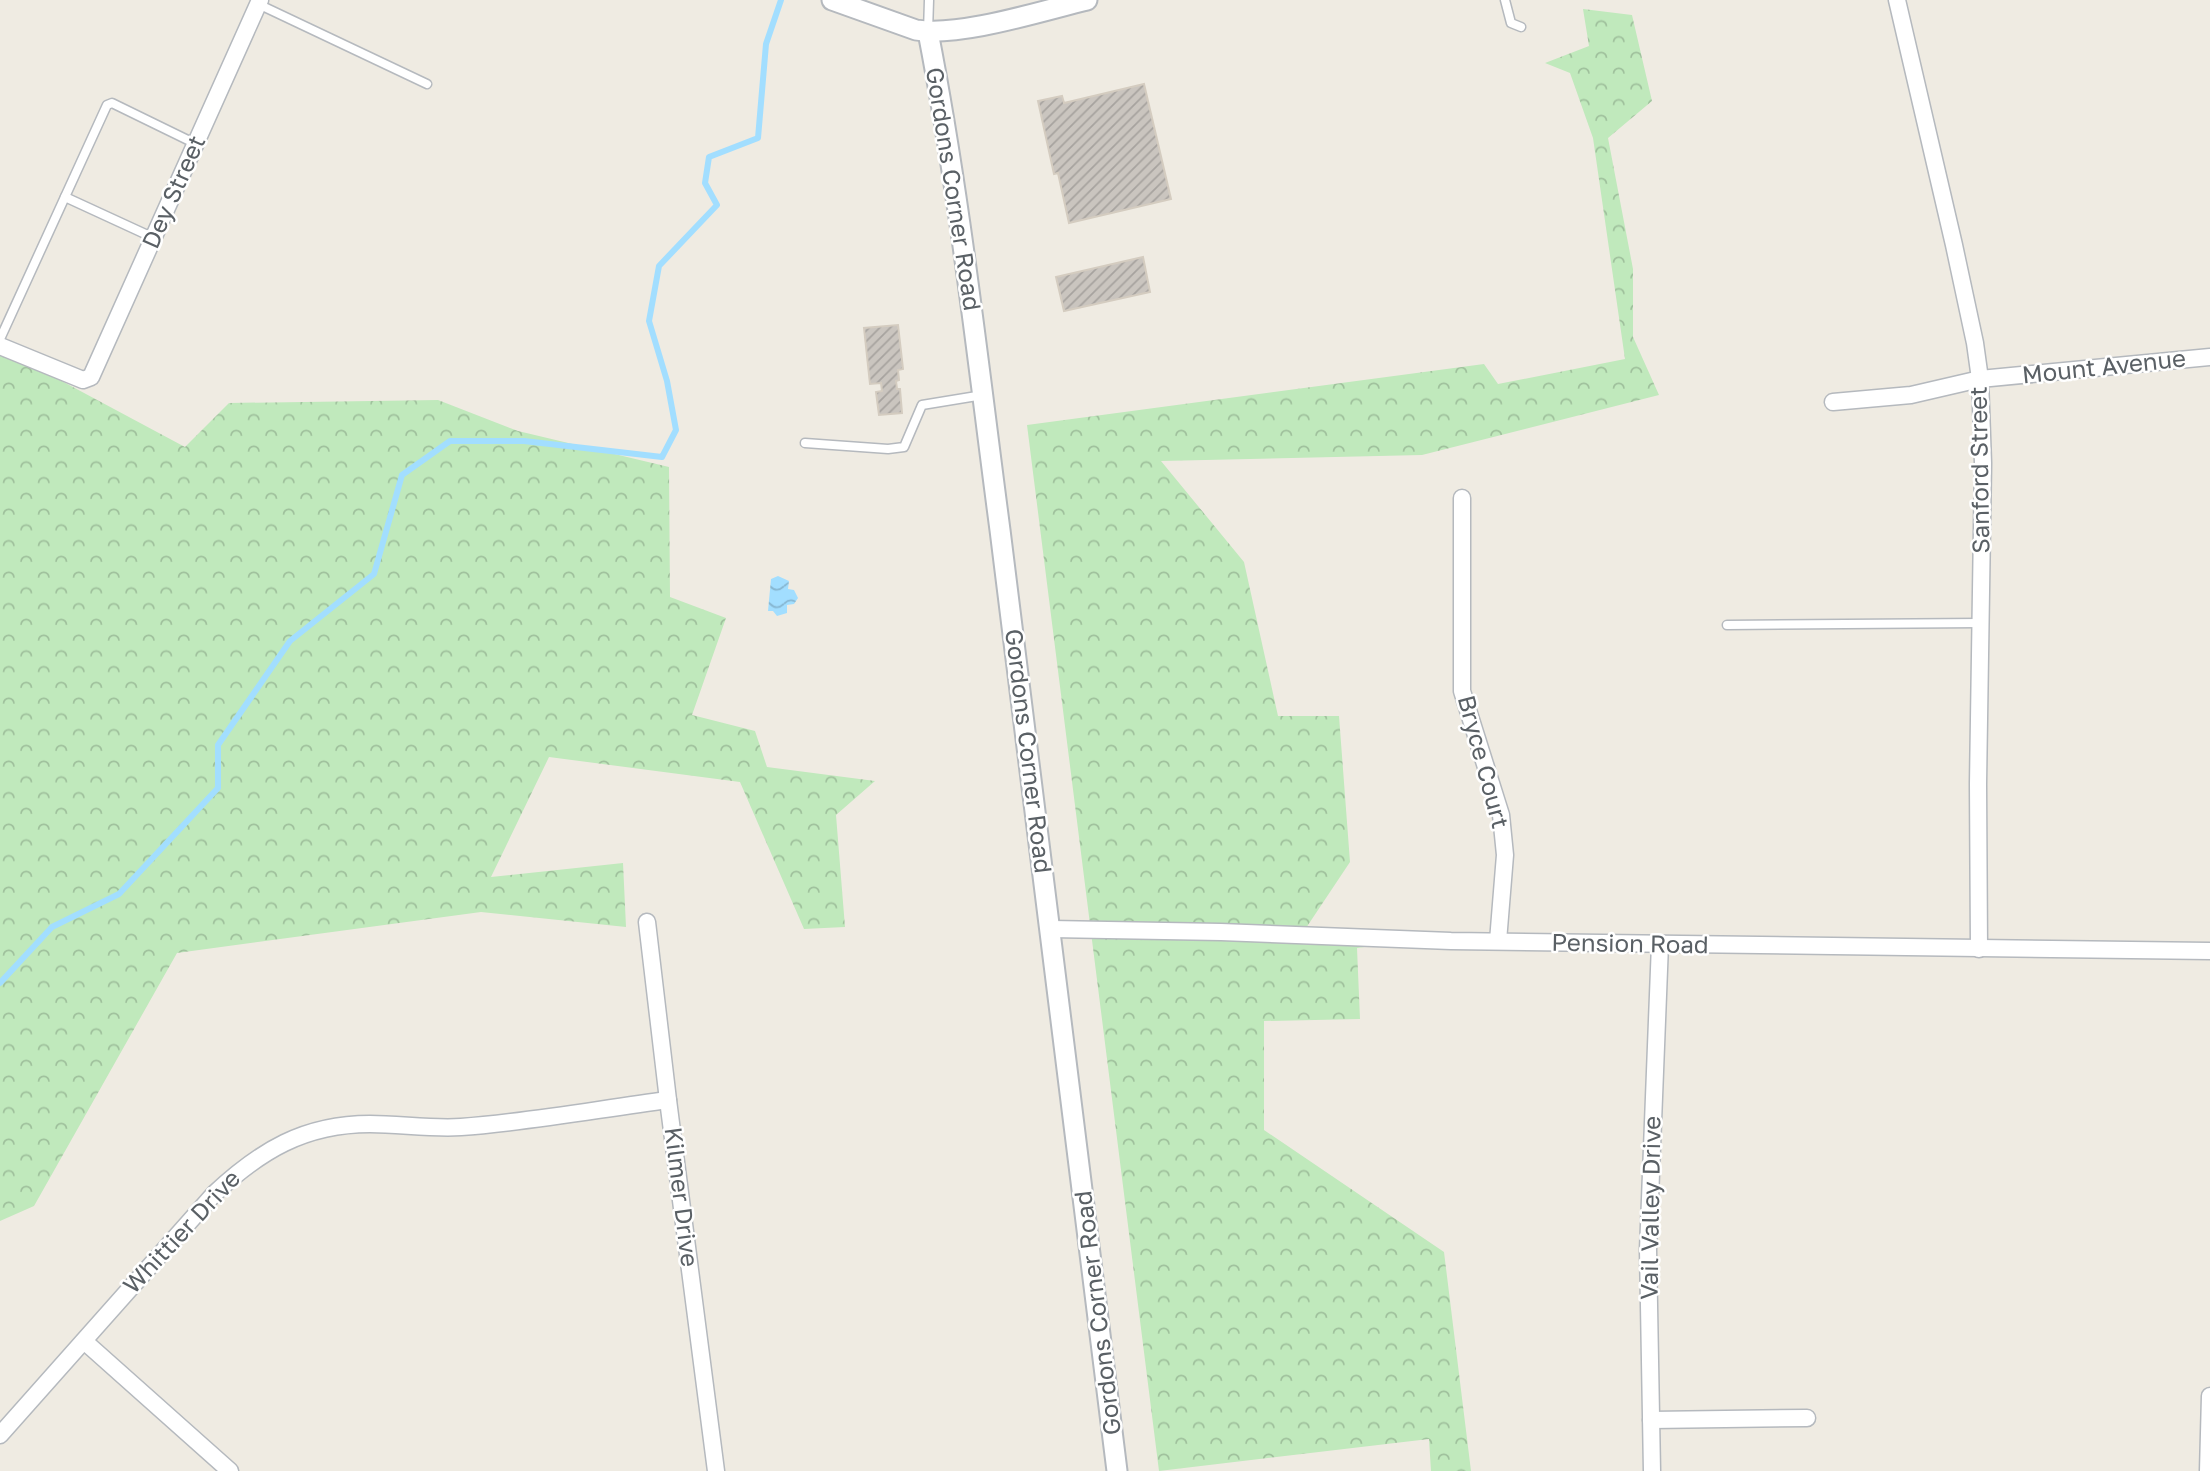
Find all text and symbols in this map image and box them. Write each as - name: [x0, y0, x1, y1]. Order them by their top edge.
- street label: Gordons Corner Road: [921, 65, 988, 313]
- street label: Dey Street: [135, 130, 210, 252]
- street label: Mount Avenue: [2021, 342, 2187, 389]
- street label: Sanford Street: [1963, 386, 1994, 554]
- street label: Gordons Corner Road: [1000, 627, 1059, 875]
- street label: Bryce Court: [1453, 692, 1516, 831]
- street label: Pension Road: [1551, 927, 1709, 958]
- street label: Vail Valley Drive: [1633, 1116, 1666, 1300]
- street label: Kilmer Drive: [660, 1125, 705, 1268]
- street label: Whittier Drive: [116, 1163, 246, 1299]
- street label: Gordons Corner Road: [1067, 1189, 1126, 1437]

